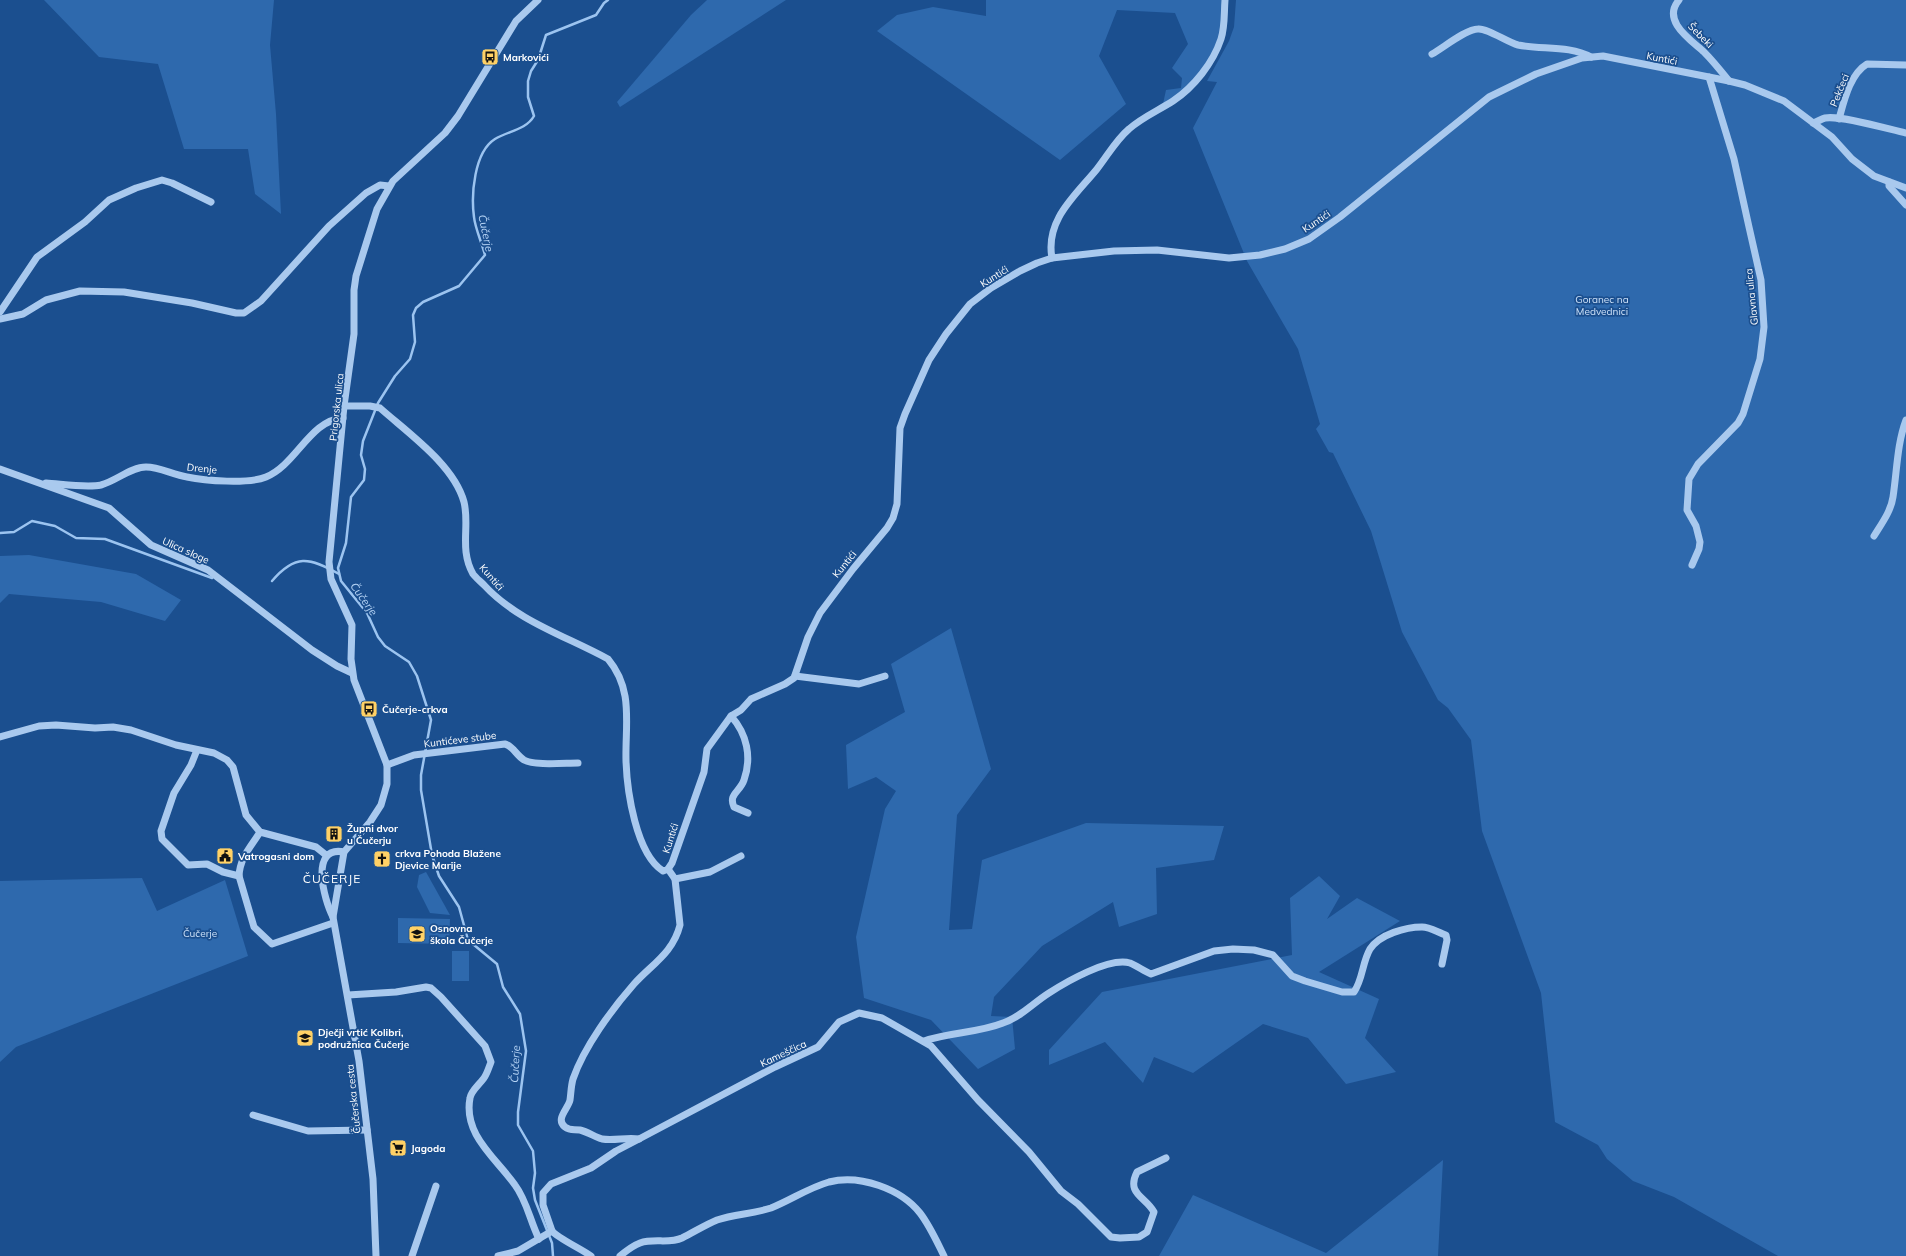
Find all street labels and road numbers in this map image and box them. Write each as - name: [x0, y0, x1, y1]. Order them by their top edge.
- street label: Šebeki: [1685, 20, 1716, 51]
- street label: Kuntići: [1645, 49, 1678, 68]
- street label: Pekčeci: [1827, 72, 1852, 109]
- street label: Kuntići: [1300, 207, 1333, 235]
- street label: Kuntići: [978, 263, 1011, 290]
- street label: Glavna ulica: [1742, 268, 1761, 326]
- street label: Prigorska ulica: [326, 373, 347, 441]
- street label: Drenje: [186, 460, 218, 477]
- street label: Ulica sloge: [160, 534, 211, 567]
- street label: Kuntići: [830, 548, 859, 580]
- street label: Kuntići: [477, 561, 507, 593]
- street label: Kuntićeve stube: [423, 729, 497, 750]
- street label: Kuntići: [659, 821, 681, 855]
- street label: Kameščica: [758, 1037, 809, 1070]
- street label: Čučerska cesta: [343, 1064, 364, 1134]

